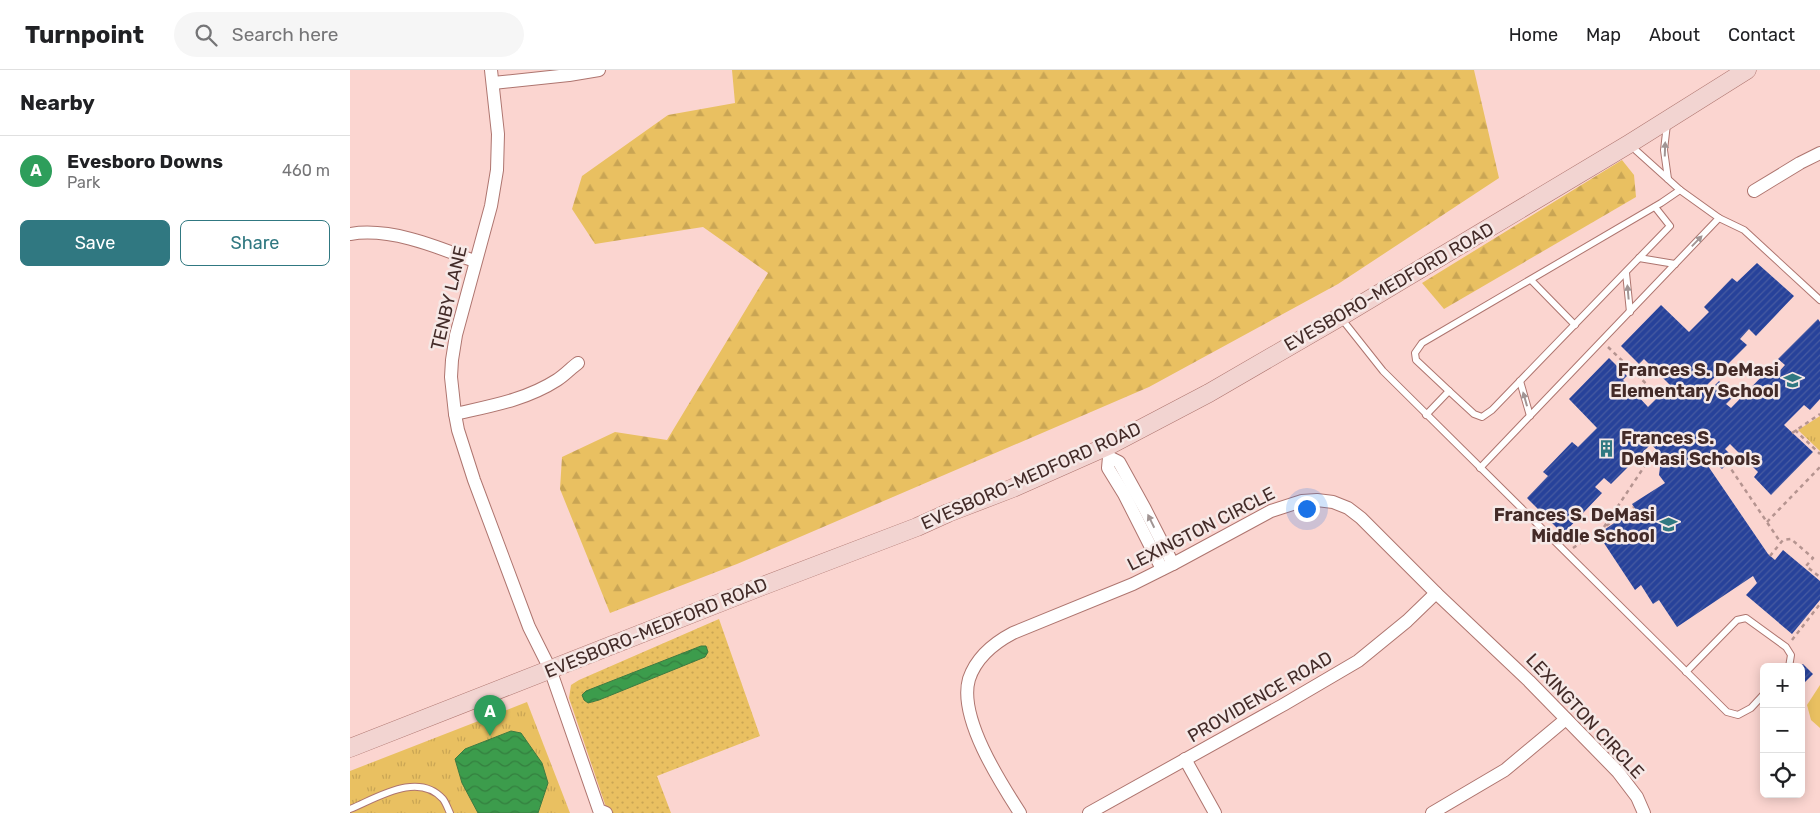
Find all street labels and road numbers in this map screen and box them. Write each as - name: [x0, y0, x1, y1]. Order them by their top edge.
- street label: EVESBORO-MEDFORD ROAD: [1280, 218, 1498, 356]
- street label: TENBY LANE: [426, 244, 472, 352]
- street label: EVESBORO-MEDFORD ROAD: [918, 417, 1144, 535]
- street label: LEXINGTON CIRCLE: [1123, 482, 1279, 576]
- street label: EVESBORO-MEDFORD ROAD: [541, 573, 771, 683]
- street label: PROVIDENCE ROAD: [1184, 647, 1336, 747]
- street label: LEXINGTON CIRCLE: [1521, 649, 1649, 783]

